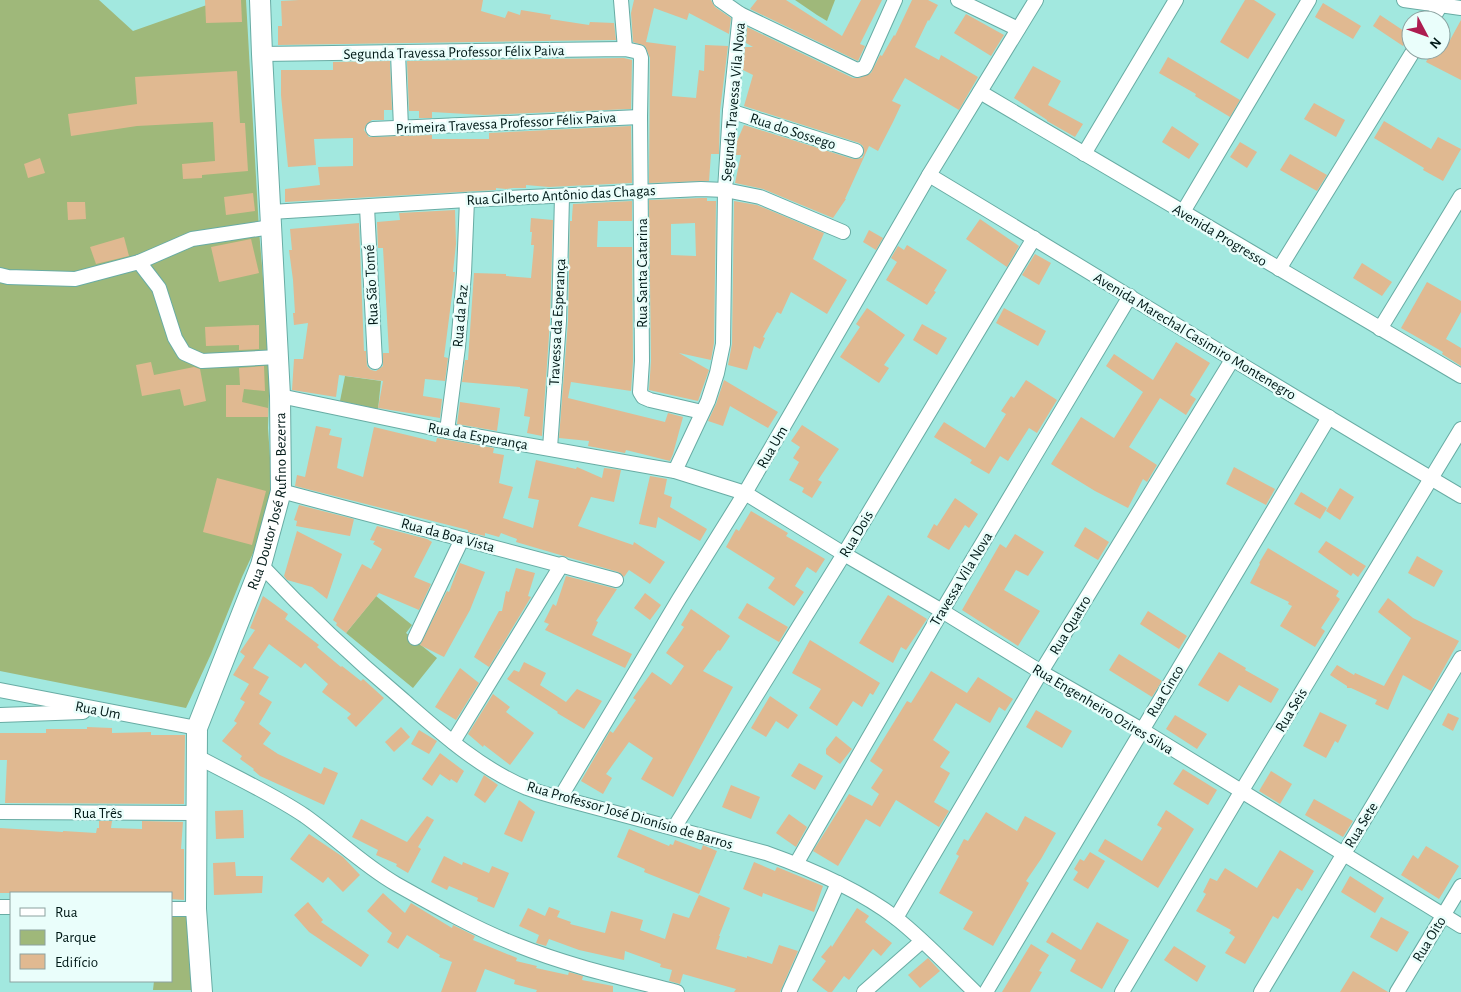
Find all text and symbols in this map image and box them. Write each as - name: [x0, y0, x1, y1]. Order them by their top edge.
- north arrow: [1401, 10, 1451, 60]
- street label: Segunda Travessa Vila Nova: [719, 22, 748, 182]
- text: N: [1427, 35, 1444, 51]
- street label: Segunda Travessa Professor Félix Paiva: [343, 43, 565, 62]
- street label: Primeira Travessa Professor Félix Paiva: [395, 110, 617, 137]
- street label: Rua do Sossego: [748, 111, 838, 152]
- street label: Rua Gilberto Antônio das Chagas: [466, 183, 656, 208]
- street label: Avenida Progresso: [1170, 201, 1270, 269]
- street label: Rua Santa Catarina: [635, 218, 650, 328]
- street label: Rua São Tomé: [362, 244, 381, 326]
- street label: Travessa da Esperança: [547, 258, 568, 386]
- street label: Avenida Marechal Casimiro Montenegro: [1091, 270, 1298, 403]
- street label: Rua da Paz: [450, 284, 471, 348]
- street label: Rua Doutor José Rufino Bezerra: [245, 412, 289, 592]
- street label: Rua da Esperança: [427, 420, 529, 453]
- street label: Rua Um: [754, 424, 790, 471]
- street label: Rua Dois: [837, 508, 876, 560]
- street label: Rua da Boa Vista: [399, 516, 496, 555]
- street label: Travessa Vila Nova: [928, 530, 995, 629]
- street label: Rua Quatro: [1047, 593, 1094, 658]
- street label: Rua Engenheiro Ozires Silva: [1030, 661, 1176, 757]
- street label: Rua Cinco: [1144, 663, 1187, 720]
- street label: Rua Seis: [1273, 686, 1310, 735]
- street label: Rua Um: [74, 699, 122, 722]
- street label: Rua Professor José Dionísio de Barros: [525, 779, 735, 852]
- street label: Rua Sete: [1342, 800, 1381, 851]
- street label: Rua Três: [74, 806, 122, 821]
- legend: [10, 892, 172, 982]
- text: Rua: [55, 905, 78, 920]
- street label: Rua Oito: [1410, 914, 1449, 965]
- text: Parque: [55, 930, 96, 945]
- text: Edifício: [55, 955, 98, 970]

